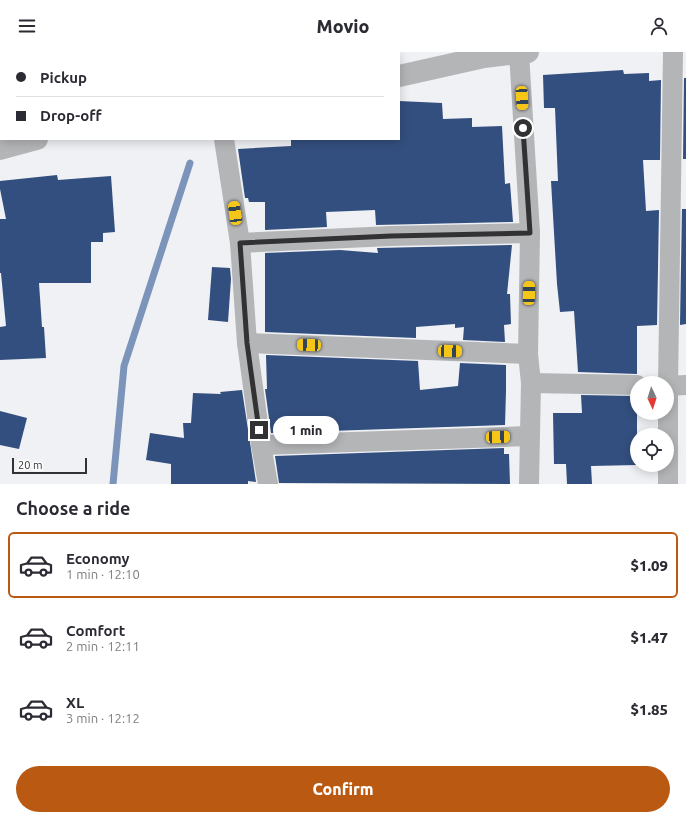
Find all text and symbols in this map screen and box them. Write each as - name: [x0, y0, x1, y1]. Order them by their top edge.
- icon: menu: [16, 15, 38, 37]
- icon: person: [648, 15, 670, 37]
- text: Movio: [317, 16, 369, 36]
- text: Pickup: [40, 69, 87, 86]
- car: [515, 86, 529, 110]
- text: Drop-off: [40, 107, 102, 124]
- route start: [514, 119, 532, 137]
- car: [227, 200, 243, 226]
- car: [523, 281, 535, 305]
- car: [297, 339, 321, 351]
- car: [438, 345, 462, 357]
- north arrow: [630, 376, 674, 420]
- map controls: [630, 376, 674, 472]
- callout: 1 min: [273, 416, 339, 444]
- route end: [250, 421, 268, 439]
- text: 1 min: [289, 423, 323, 437]
- button: locate: [630, 428, 674, 472]
- car: [486, 431, 510, 443]
- scale bar: [12, 456, 87, 475]
- text: 20 m: [18, 459, 42, 471]
- text: Choose a ride: [16, 498, 130, 518]
- icon: car: [18, 547, 54, 583]
- text: Economy: [66, 550, 130, 567]
- text: $1.09: [630, 557, 668, 574]
- text: 1 min · 12:10: [66, 567, 140, 581]
- icon: car: [18, 619, 54, 655]
- text: Comfort: [66, 622, 125, 639]
- text: $1.47: [630, 629, 668, 646]
- text: 2 min · 12:11: [66, 639, 140, 653]
- icon: car: [18, 691, 54, 727]
- text: XL: [66, 694, 84, 711]
- text: $1.85: [630, 701, 668, 718]
- text: 3 min · 12:12: [66, 711, 140, 725]
- button: Confirm: [16, 766, 670, 812]

